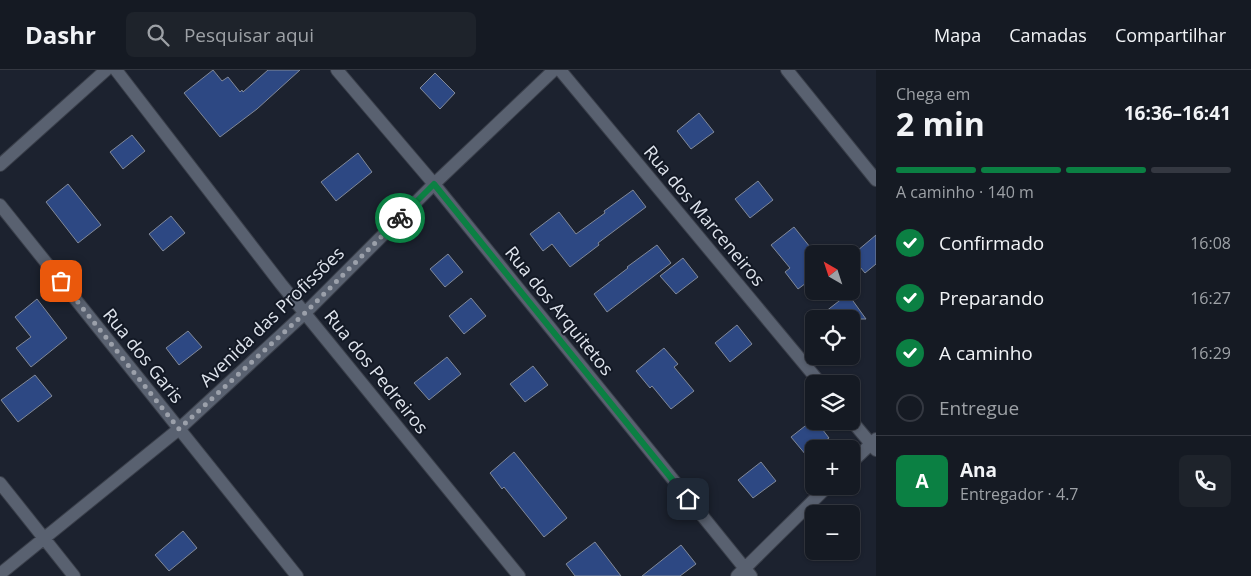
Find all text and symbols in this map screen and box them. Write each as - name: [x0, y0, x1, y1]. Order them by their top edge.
- search box: [126, 12, 476, 57]
- text: Dashr: [25, 18, 96, 51]
- icon: search: [144, 21, 172, 49]
- text: Pesquisar aqui: [184, 22, 314, 48]
- text: Mapa: [934, 23, 981, 47]
- text: Camadas: [1009, 23, 1087, 47]
- text: Compartilhar: [1115, 23, 1226, 47]
- text: Chega em: [896, 83, 970, 105]
- text: 16:36–16:41: [1124, 100, 1231, 126]
- text: 2 min: [896, 102, 985, 145]
- street label: Rua dos Marceneiros: [639, 140, 771, 291]
- text: A caminho · 140 m: [896, 181, 1034, 203]
- courier: [375, 193, 425, 243]
- icon: bike: [386, 204, 414, 232]
- icon: check: [896, 229, 924, 257]
- text: Confirmado: [939, 230, 1044, 256]
- text: 16:08: [1190, 232, 1231, 254]
- street label: Avenida das Profissões: [194, 241, 349, 392]
- street label: Rua dos Arquitetos: [500, 241, 619, 380]
- north arrow: [805, 245, 860, 300]
- map controls: [805, 245, 860, 560]
- pin: [40, 260, 82, 302]
- icon: bag: [47, 267, 75, 295]
- icon: check: [896, 284, 924, 312]
- text: Preparando: [939, 285, 1044, 311]
- text: 16:27: [1190, 287, 1231, 309]
- street label: Rua dos Garis: [98, 303, 189, 408]
- street label: Rua dos Pedreiros: [319, 305, 434, 438]
- button: locate: [805, 310, 860, 365]
- icon: check: [896, 339, 924, 367]
- text: A caminho: [939, 340, 1033, 366]
- text: 16:29: [1190, 342, 1231, 364]
- button: layers: [805, 375, 860, 430]
- text: Entregue: [939, 395, 1019, 421]
- button: +: [805, 440, 860, 495]
- button: phone: [1179, 455, 1231, 507]
- text: Ana: [960, 457, 997, 483]
- text: A: [915, 468, 929, 494]
- pin: [667, 478, 709, 520]
- text: Entregador · 4.7: [960, 483, 1078, 505]
- icon: home: [674, 485, 702, 513]
- button: −: [805, 505, 860, 560]

